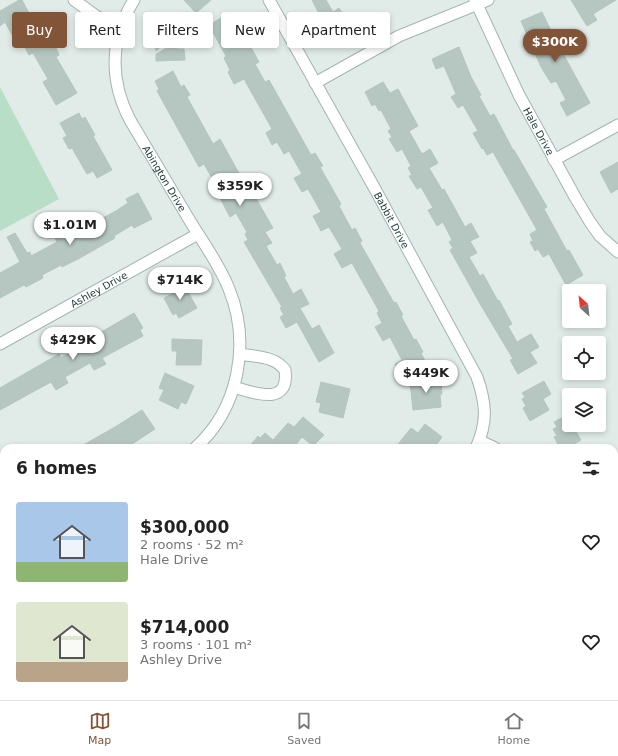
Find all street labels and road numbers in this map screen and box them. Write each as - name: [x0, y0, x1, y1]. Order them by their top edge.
- street label: Hale Drive: [521, 106, 556, 157]
- street label: Abington Drive: [141, 143, 189, 213]
- street label: Babbit Drive: [372, 190, 412, 250]
- street label: Ashley Drive: [69, 269, 129, 309]

